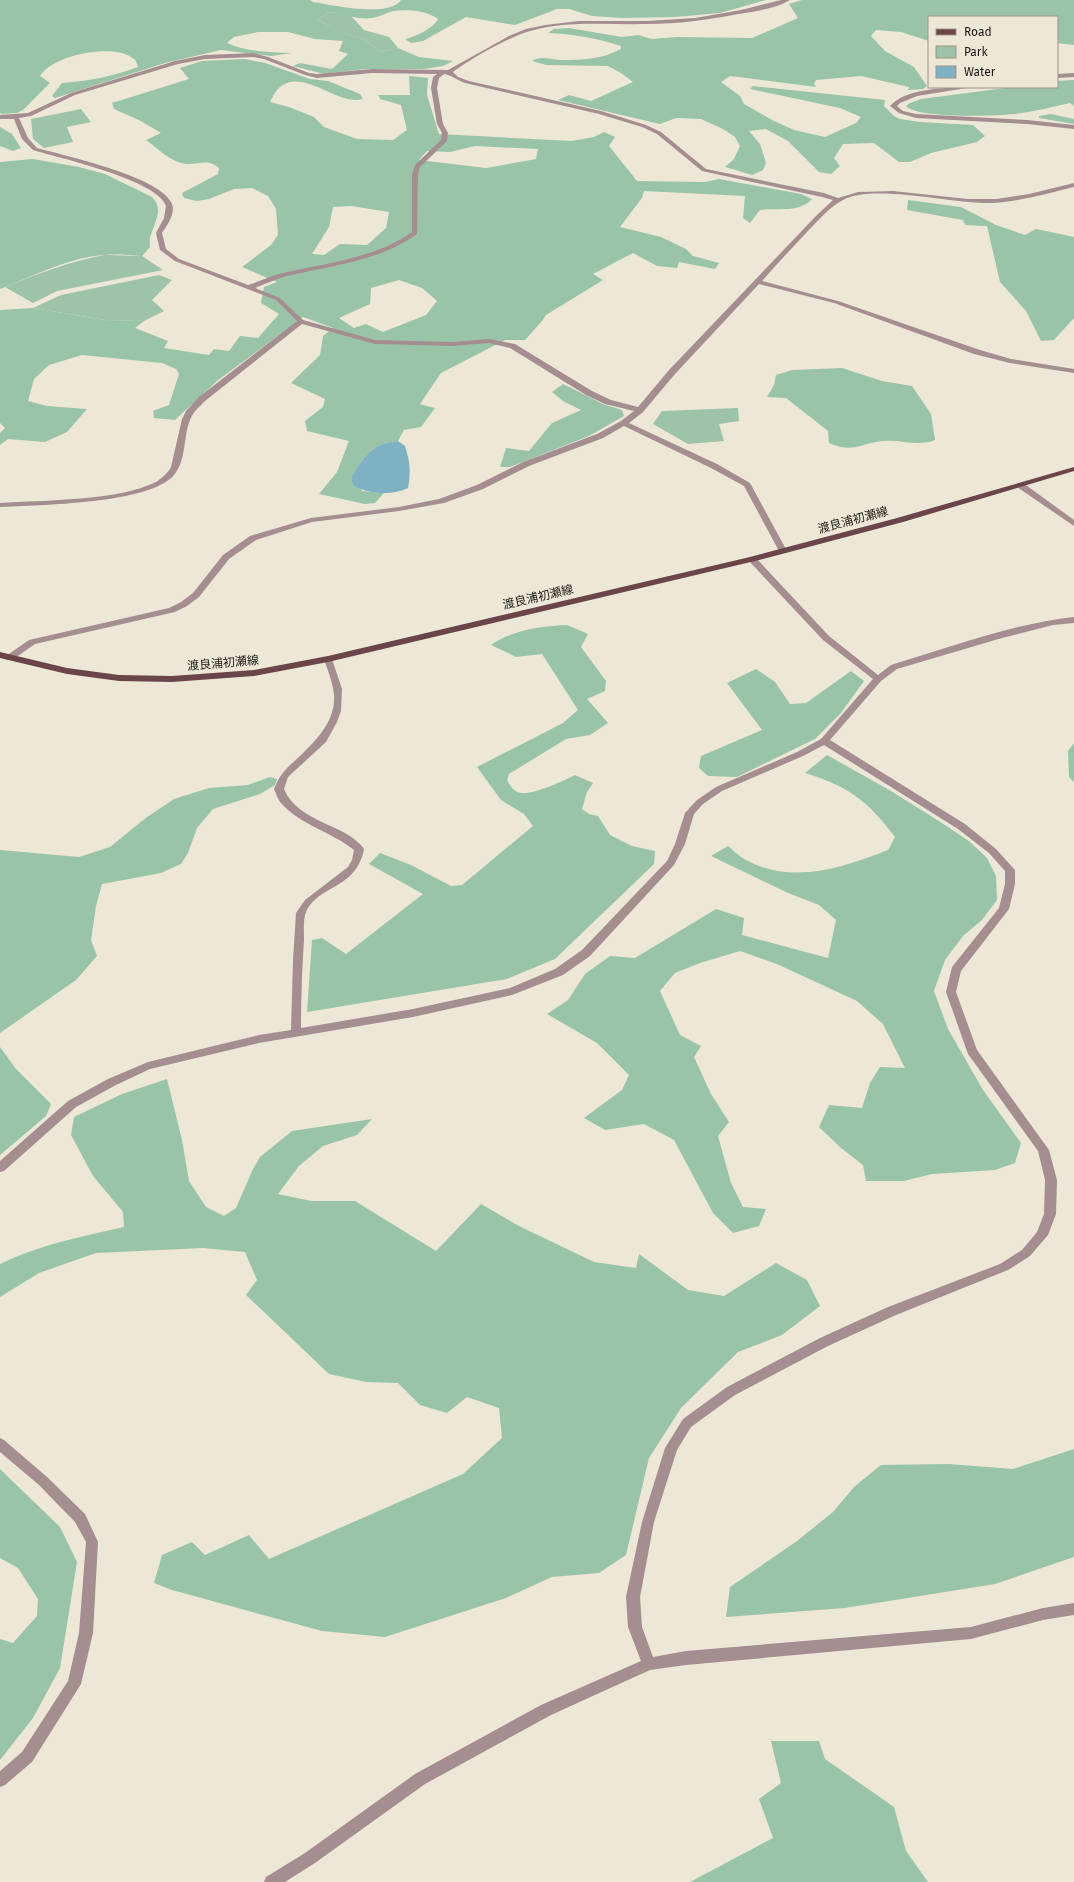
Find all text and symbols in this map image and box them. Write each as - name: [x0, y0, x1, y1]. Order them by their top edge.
- legend: [928, 16, 1058, 88]
- text: Road: [964, 25, 992, 39]
- text: Park: [964, 45, 988, 59]
- text: Water: [964, 65, 996, 79]
- street label: 渡良浦初瀬線: [816, 504, 890, 536]
- street label: 渡良浦初瀬線: [501, 582, 575, 612]
- street label: 渡良浦初瀬線: [187, 653, 259, 673]

